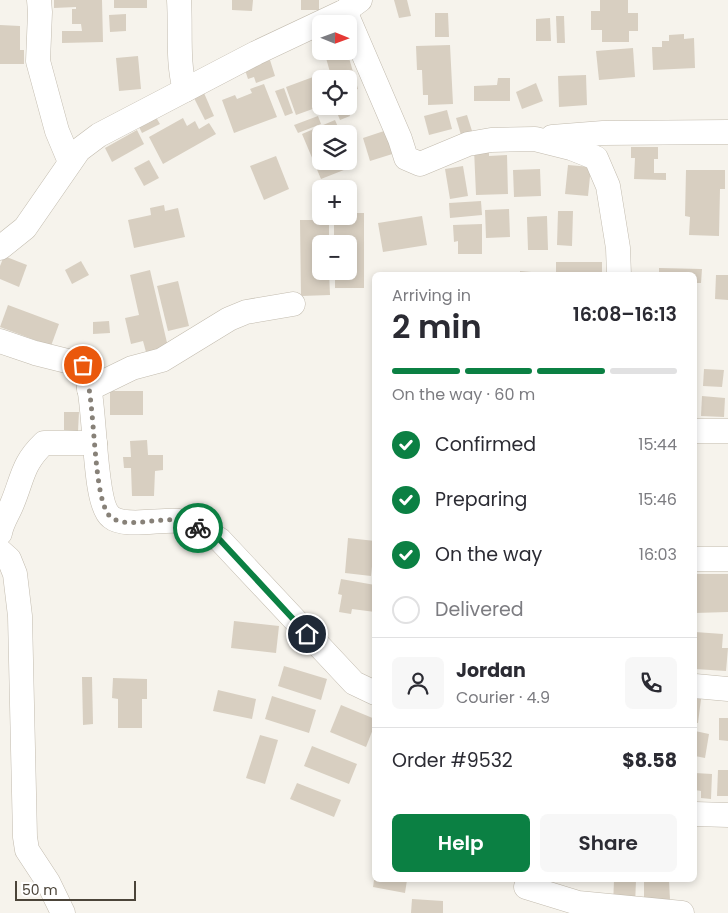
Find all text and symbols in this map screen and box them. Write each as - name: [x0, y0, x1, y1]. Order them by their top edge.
- north arrow: [312, 15, 358, 60]
- map controls: [312, 15, 357, 280]
- button: locate: [312, 70, 357, 115]
- button: layers: [312, 125, 357, 170]
- button: +: [312, 180, 357, 225]
- button: −: [312, 235, 357, 280]
- text: Arriving in: [392, 284, 471, 307]
- text: 16:08–16:13: [573, 301, 677, 328]
- text: 2 min: [392, 304, 482, 349]
- pin: [62, 344, 104, 386]
- icon: bag: [69, 351, 97, 379]
- text: On the way · 60 m: [392, 383, 535, 406]
- icon: check: [392, 431, 420, 459]
- text: Confirmed: [435, 431, 536, 458]
- text: 15:44: [638, 433, 677, 456]
- icon: check: [392, 486, 420, 514]
- text: Preparing: [435, 486, 527, 513]
- text: 15:46: [638, 488, 677, 511]
- courier: [173, 503, 223, 553]
- icon: bike: [184, 514, 212, 542]
- icon: check: [392, 541, 420, 569]
- text: On the way: [435, 541, 542, 568]
- text: 16:03: [639, 543, 677, 566]
- text: Delivered: [435, 596, 524, 623]
- pin: [286, 613, 328, 655]
- icon: home: [293, 620, 321, 648]
- button: person: [392, 657, 444, 709]
- text: Jordan: [456, 657, 526, 684]
- button: phone: [625, 657, 677, 709]
- text: Courier · 4.9: [456, 686, 550, 709]
- text: Order #9532: [392, 747, 513, 774]
- text: $8.58: [622, 747, 677, 774]
- button: Help: [392, 814, 530, 872]
- button: Share: [540, 814, 677, 872]
- scale bar: [15, 878, 136, 901]
- text: 50 m: [22, 880, 58, 900]

